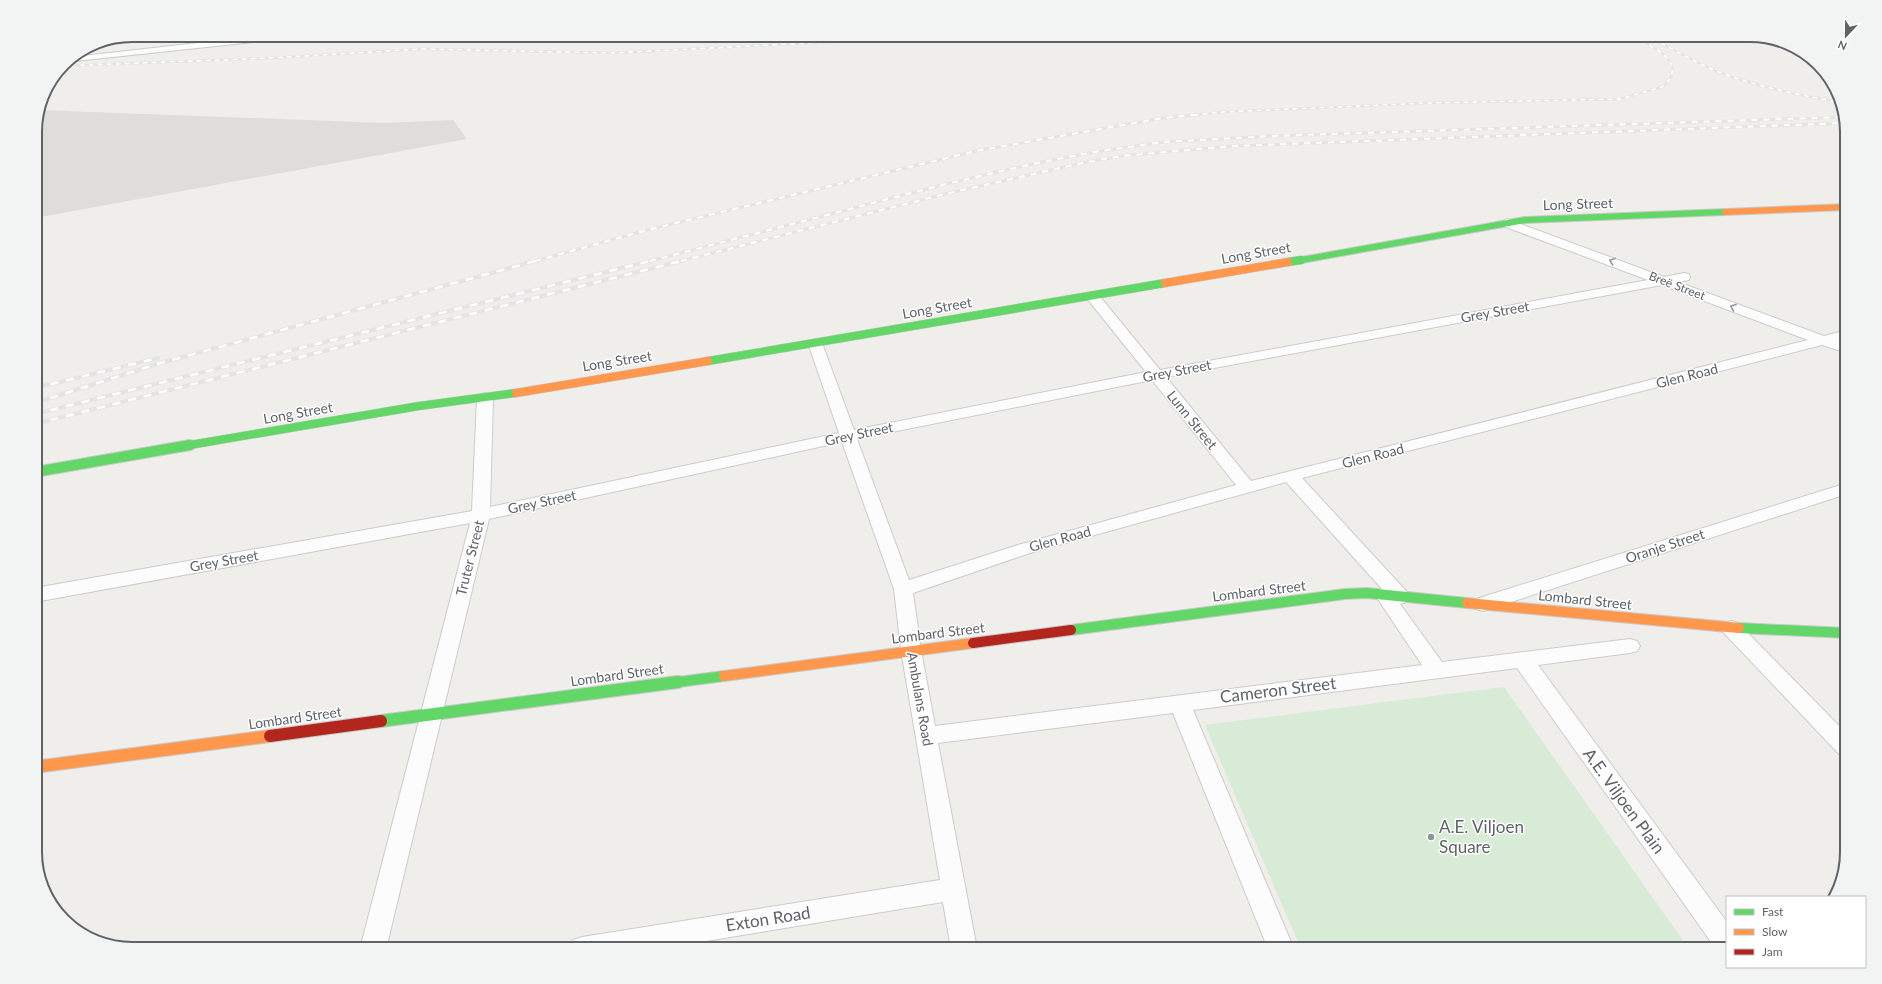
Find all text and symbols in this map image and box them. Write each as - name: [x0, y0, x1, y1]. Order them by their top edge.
- north arrow: [1826, 16, 1866, 56]
- text: N: [1836, 38, 1848, 53]
- street label: Long Street: [1543, 194, 1613, 213]
- street label: Long Street: [1220, 238, 1292, 267]
- one-way arrow: [1608, 258, 1615, 266]
- street label: Breë Street: [1647, 268, 1708, 303]
- street label: Long Street: [901, 293, 973, 322]
- street label: Grey Street: [1459, 297, 1531, 326]
- one-way arrow: [1730, 304, 1737, 312]
- street label: Long Street: [581, 347, 653, 374]
- street label: Grey Street: [1141, 356, 1213, 385]
- street label: Glen Road: [1654, 360, 1720, 391]
- street label: Lunn Street: [1164, 387, 1221, 452]
- street label: Long Street: [262, 398, 334, 427]
- street label: Grey Street: [823, 418, 895, 449]
- street label: Glen Road: [1340, 440, 1406, 471]
- street label: Grey Street: [506, 486, 578, 517]
- street label: Truter Street: [452, 518, 487, 597]
- street label: Glen Road: [1027, 522, 1093, 555]
- street label: Oranje Street: [1623, 525, 1706, 566]
- street label: Grey Street: [188, 546, 260, 575]
- street label: Lombard Street: [1211, 576, 1307, 605]
- street label: Lombard Street: [1537, 586, 1633, 613]
- street label: Lombard Street: [890, 618, 986, 647]
- street label: Ambulans Road: [904, 650, 937, 747]
- street label: Lombard Street: [569, 660, 665, 689]
- street label: Cameron Street: [1219, 672, 1337, 707]
- street label: Lombard Street: [247, 703, 343, 732]
- street label: A.E. Viljoen Plain: [1579, 744, 1670, 858]
- place label: A.E. Viljoen Square: [1439, 816, 1524, 857]
- marker: A.E. Viljoen Square: [1426, 832, 1436, 842]
- legend: [1726, 896, 1866, 968]
- street label: Exton Road: [724, 901, 812, 936]
- text: Fast: [1762, 904, 1784, 919]
- text: Slow: [1762, 924, 1788, 939]
- text: Jam: [1762, 944, 1783, 959]

